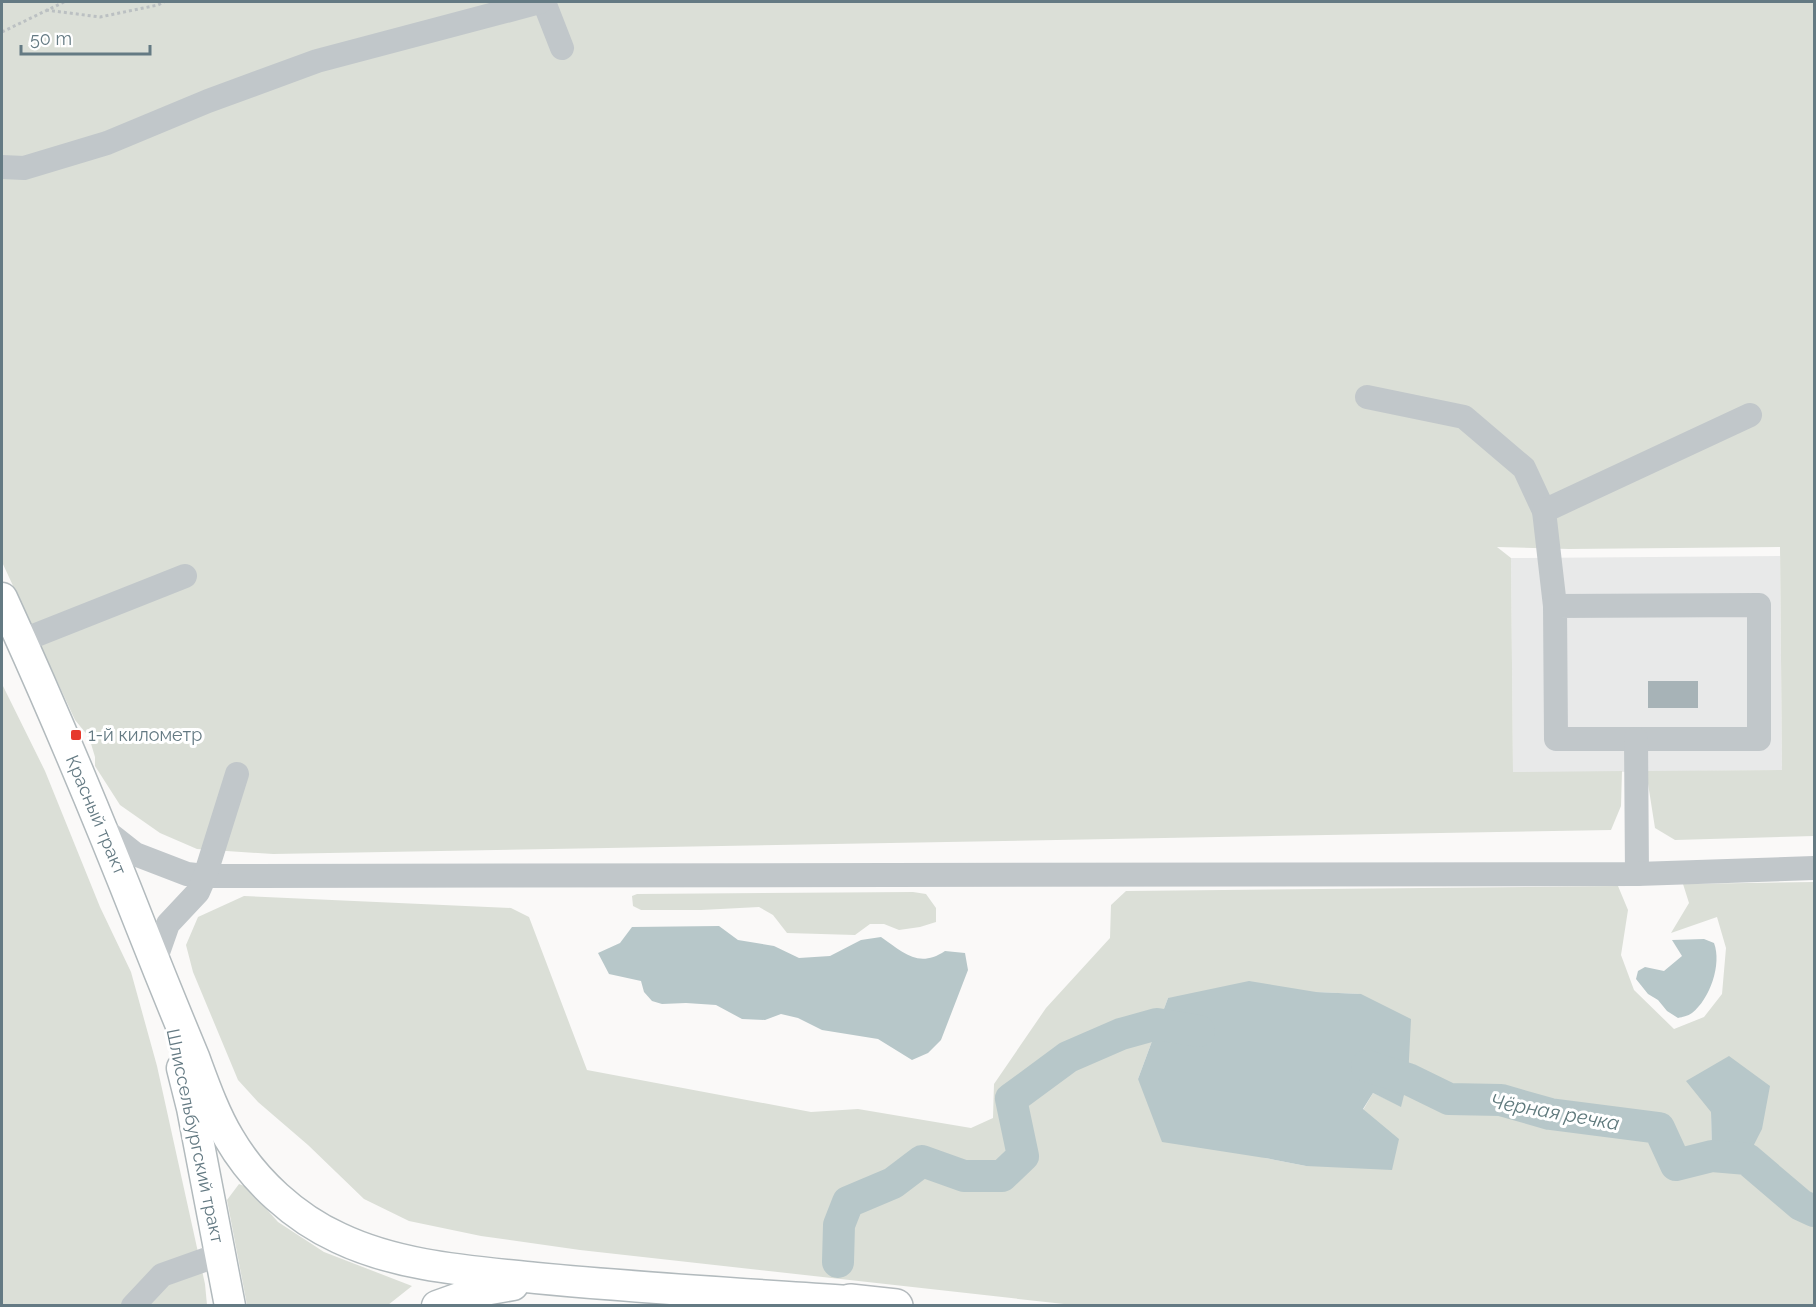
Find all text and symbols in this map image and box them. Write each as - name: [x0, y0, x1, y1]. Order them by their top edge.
- scale bar: [21, 18, 150, 56]
- text: 50 m: [30, 28, 72, 49]
- place label: 1-й километр: [88, 724, 202, 745]
- marker: 1-й километр: [69, 728, 83, 742]
- street label: Красный тракт: [62, 752, 131, 878]
- street label: Шлиссельбургский тракт: [162, 1027, 229, 1245]
- water label: Чёрная речка: [1489, 1089, 1621, 1135]

